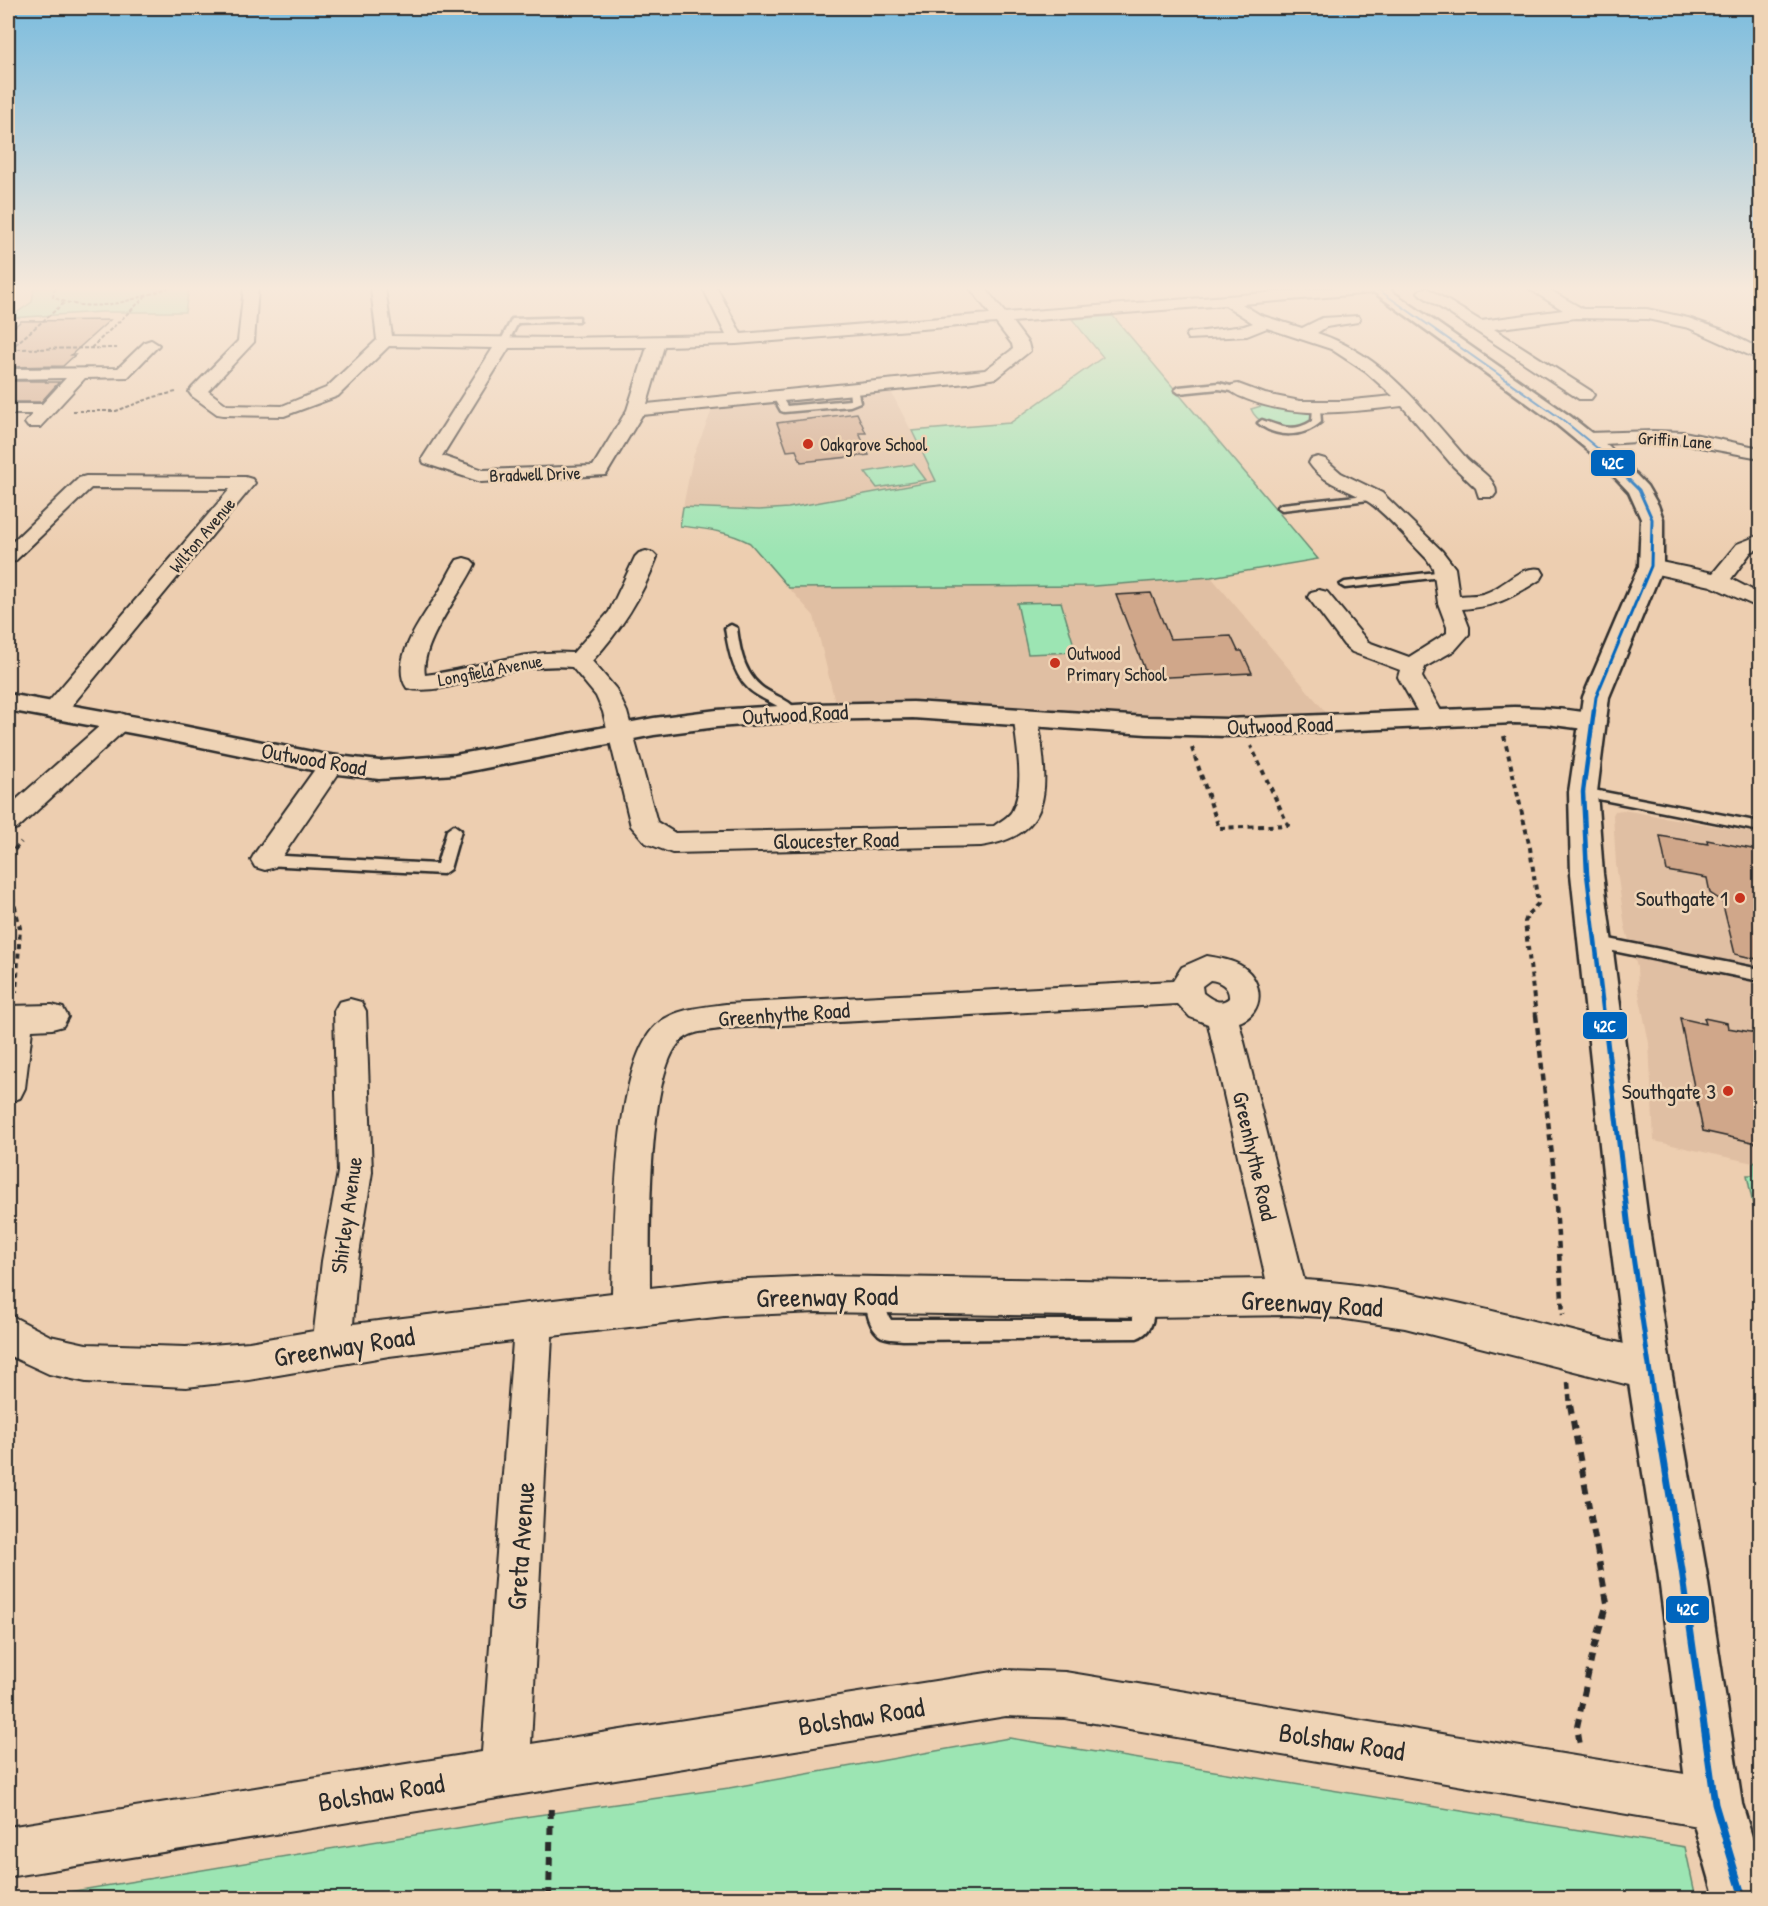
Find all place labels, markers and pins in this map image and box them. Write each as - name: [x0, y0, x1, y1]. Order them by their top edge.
- place label: Oakgrove School: [820, 432, 928, 457]
- marker: Oakgrove School: [801, 437, 815, 451]
- place label: Outwood Primary School: [1067, 641, 1167, 687]
- marker: Outwood Primary School: [1048, 656, 1062, 670]
- place label: Southgate 1: [1636, 883, 1728, 913]
- marker: Southgate 1: [1733, 891, 1747, 905]
- place label: Southgate 3: [1622, 1076, 1716, 1106]
- marker: Southgate 3: [1721, 1084, 1735, 1098]

